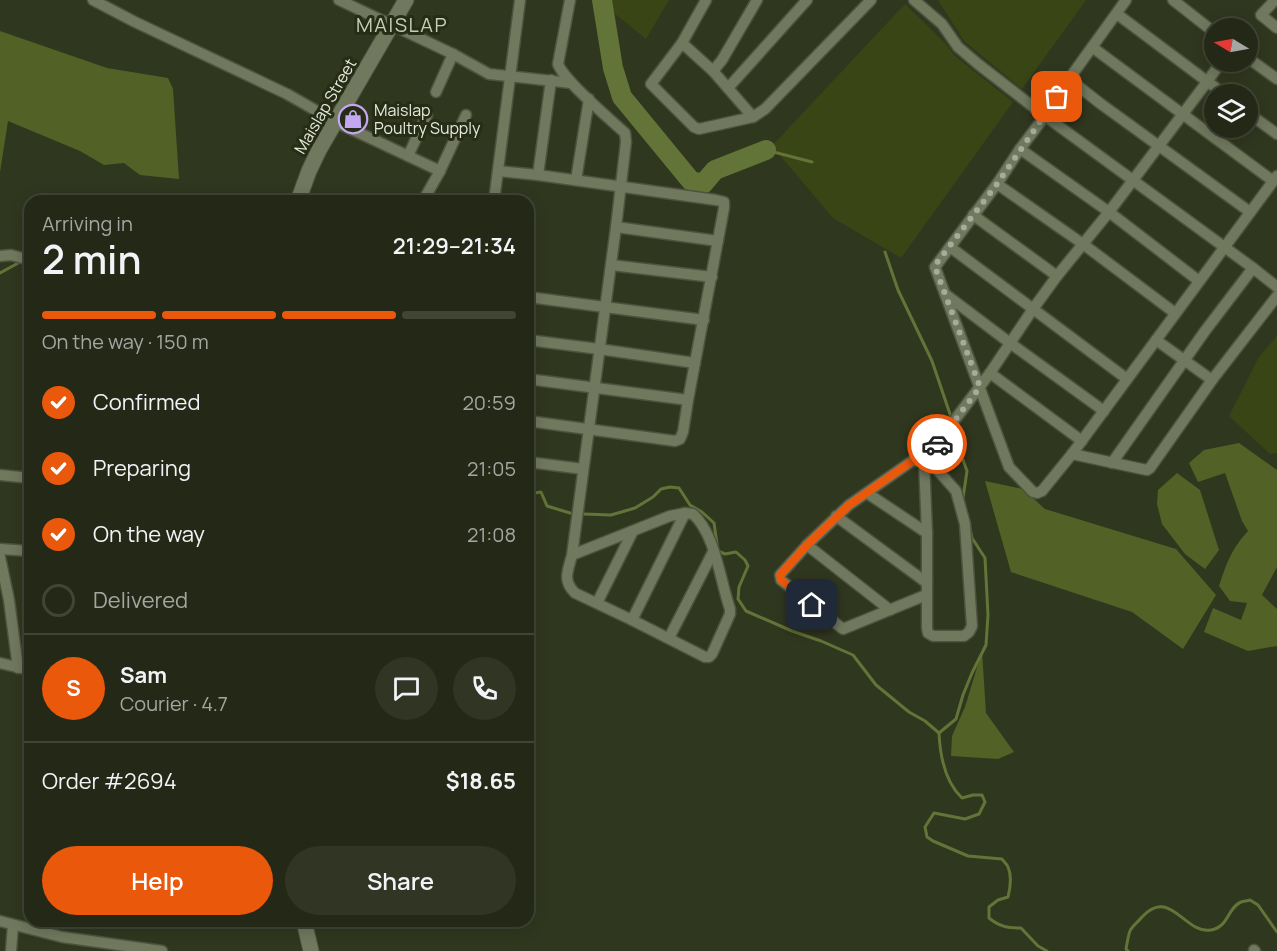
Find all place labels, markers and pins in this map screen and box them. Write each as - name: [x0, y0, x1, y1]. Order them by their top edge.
- pin: [1031, 71, 1082, 122]
- place label: Maislap Poultry Supply: [374, 99, 481, 139]
- shop icon: Maislap Poultry Supply: [337, 103, 369, 135]
- pin: [786, 579, 837, 630]

